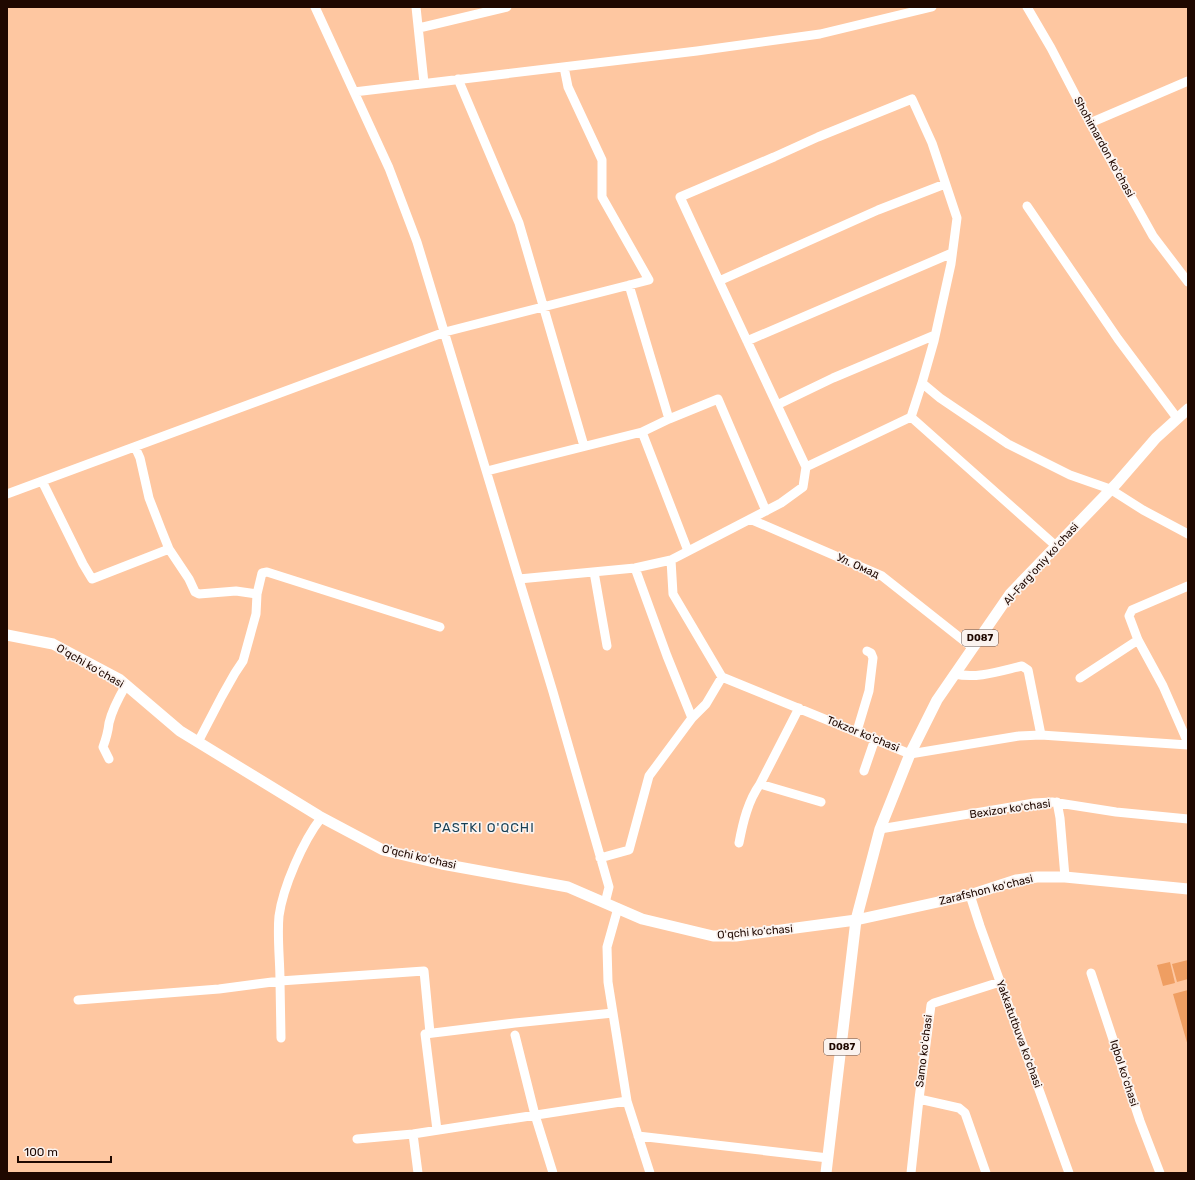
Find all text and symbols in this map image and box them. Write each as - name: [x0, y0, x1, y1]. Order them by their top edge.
- street label: Shohimardon koʻchasi: [1071, 95, 1137, 199]
- street label: Al-Fargʻoniy koʻchasi: [1001, 520, 1081, 608]
- street label: Ул. Омад: [835, 551, 882, 581]
- road number: D087: [962, 630, 998, 646]
- street label: Oʻqchi koʻchasi: [54, 641, 126, 691]
- street label: Tokzor koʻchasi: [825, 714, 901, 754]
- street label: Bexizor koʻchasi: [969, 797, 1051, 821]
- district label: PASTKI O'QCHI: [433, 820, 535, 835]
- street label: Oʻqchi koʻchasi: [381, 842, 457, 872]
- street label: Zarafshon koʻchasi: [938, 872, 1034, 908]
- street label: Oʻqchi koʻchasi: [717, 922, 793, 942]
- street label: Yakkatutbuva koʻchasi: [993, 978, 1045, 1090]
- street label: Samo koʻchasi: [913, 1014, 935, 1088]
- street label: Iqbol koʻchasi: [1107, 1038, 1141, 1108]
- road number: D087: [824, 1039, 860, 1055]
- scale bar: [18, 1138, 111, 1164]
- text: 100 m: [24, 1145, 58, 1159]

